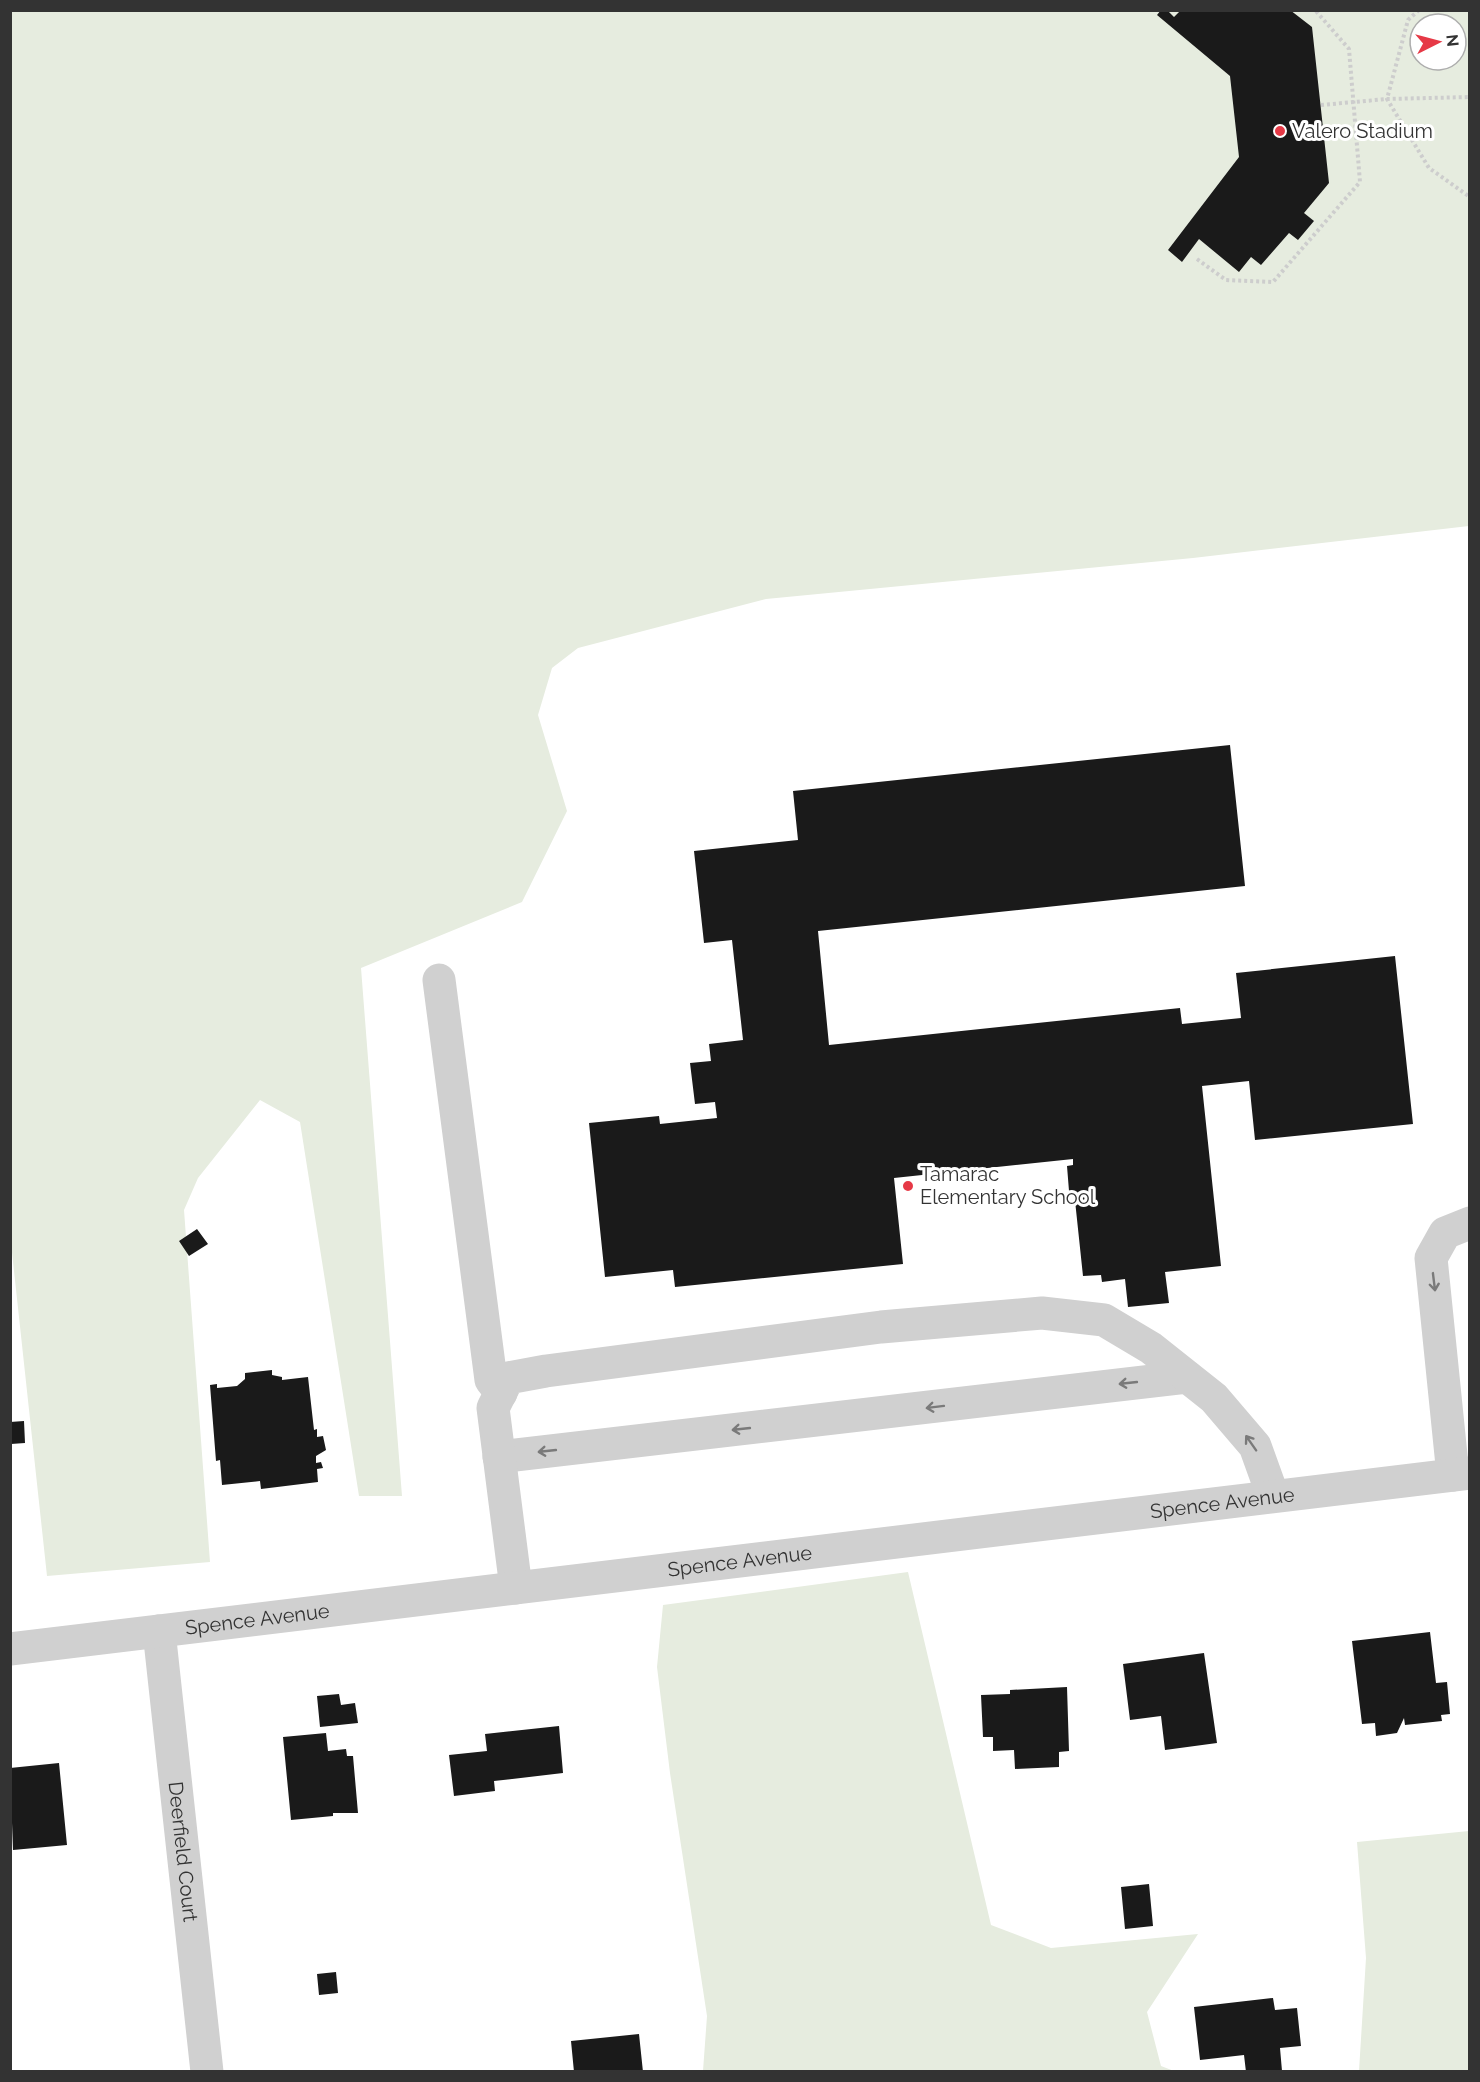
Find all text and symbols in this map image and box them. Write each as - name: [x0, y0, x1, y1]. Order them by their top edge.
- north arrow: [1408, 12, 1468, 72]
- text: N: [1442, 33, 1463, 48]
- place label: Valero Stadium: [1292, 119, 1433, 143]
- marker: Valero Stadium: [1273, 124, 1287, 138]
- place label: Tamarac Elementary School: [920, 1162, 1096, 1209]
- marker: Tamarac Elementary School: [901, 1179, 915, 1193]
- one-way arrow: [1429, 1272, 1440, 1291]
- one-way arrow: [1119, 1378, 1139, 1389]
- one-way arrow: [925, 1401, 945, 1412]
- one-way arrow: [732, 1424, 752, 1435]
- one-way arrow: [1245, 1435, 1257, 1451]
- one-way arrow: [538, 1446, 558, 1457]
- street label: Spence Avenue: [1149, 1482, 1296, 1523]
- street label: Spence Avenue: [666, 1540, 814, 1582]
- street label: Spence Avenue: [184, 1599, 331, 1640]
- street label: Deerfield Court: [163, 1780, 203, 1923]

